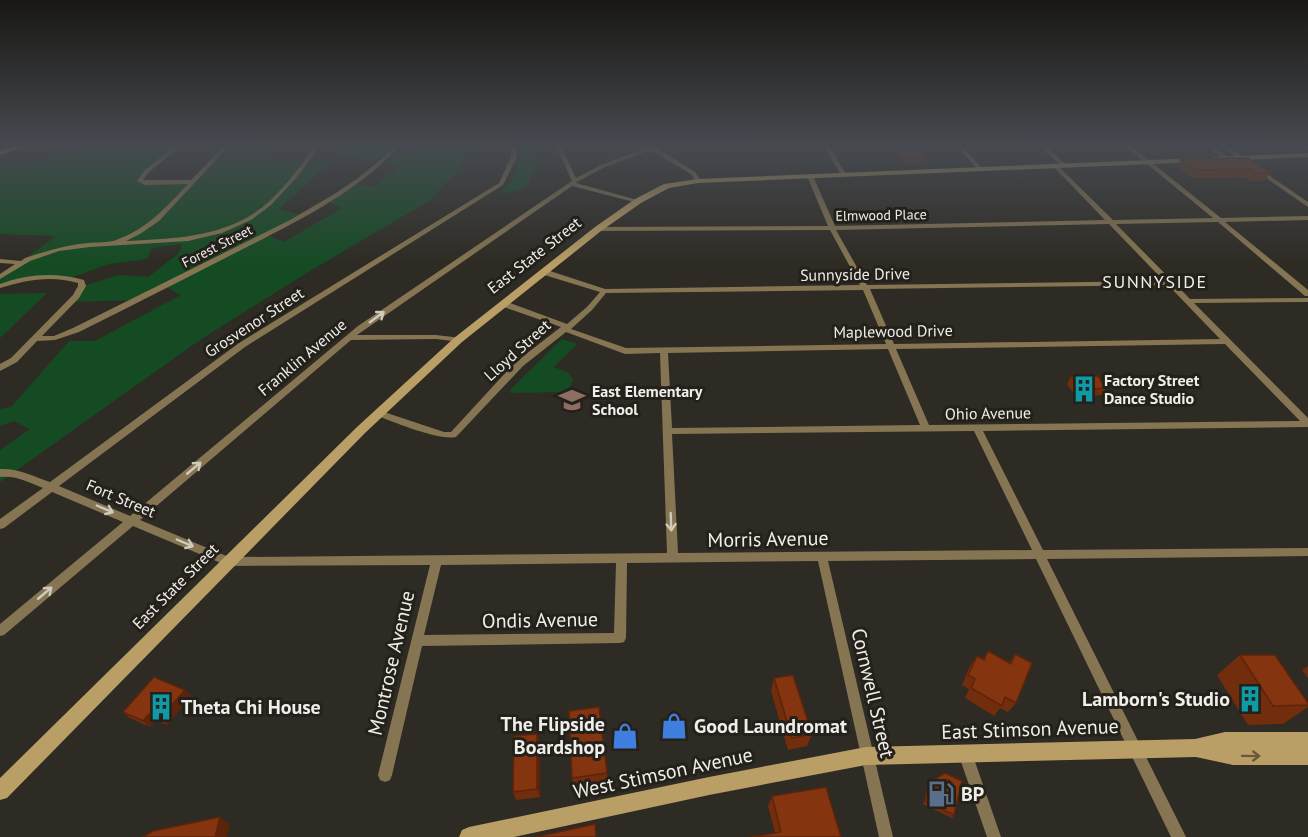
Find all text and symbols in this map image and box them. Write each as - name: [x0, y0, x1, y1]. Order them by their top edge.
- street label: Elmwood Place: [835, 205, 927, 225]
- street label: East State Street: [483, 212, 585, 298]
- street label: Forest Street: [179, 220, 256, 271]
- street label: Sunnyside Drive: [800, 263, 910, 285]
- district label: SUNNYSIDE: [1102, 270, 1208, 293]
- street label: Grosvenor Street: [201, 282, 308, 361]
- one-way arrow: [368, 310, 384, 323]
- street label: Franklin Avenue: [254, 314, 350, 400]
- street label: Lloyd Street: [480, 315, 555, 385]
- street label: Maplewood Drive: [833, 320, 953, 342]
- place label: Factory Street Dance Studio: [1104, 370, 1200, 408]
- building icon: Factory Street Dance Studio: [1069, 374, 1099, 404]
- place label: East Elementary School: [592, 381, 703, 419]
- school or university icon: East Elementary School: [557, 385, 587, 415]
- street label: Ohio Avenue: [945, 402, 1031, 424]
- one-way arrow: [186, 461, 202, 474]
- street label: Fort Street: [83, 474, 159, 522]
- one-way arrow: [95, 504, 113, 515]
- one-way arrow: [666, 512, 677, 532]
- street label: Morris Avenue: [707, 525, 829, 553]
- street label: East State Street: [128, 538, 223, 633]
- one-way arrow: [175, 538, 194, 549]
- one-way arrow: [37, 586, 52, 600]
- street label: Montrose Avenue: [362, 588, 420, 738]
- street label: Ondis Avenue: [482, 606, 598, 634]
- street label: Cornwell Street: [845, 626, 901, 760]
- building icon: Lamborn's Studio: [1235, 684, 1265, 714]
- place label: Lamborn's Studio: [1082, 686, 1230, 712]
- building icon: Theta Chi House: [146, 692, 176, 722]
- place label: Theta Chi House: [181, 694, 321, 720]
- place label: The Flipside Boardshop: [501, 711, 605, 760]
- shop icon: Good Laundromat: [659, 711, 689, 741]
- place label: Good Laundromat: [694, 713, 847, 739]
- street label: East Stimson Avenue: [941, 713, 1119, 745]
- shop icon: The Flipside Boardshop: [610, 721, 640, 751]
- street label: West Stimson Avenue: [571, 741, 755, 805]
- one-way arrow: [1241, 750, 1261, 762]
- fuel station icon: BP: [926, 779, 956, 809]
- place label: BP: [961, 781, 984, 807]

